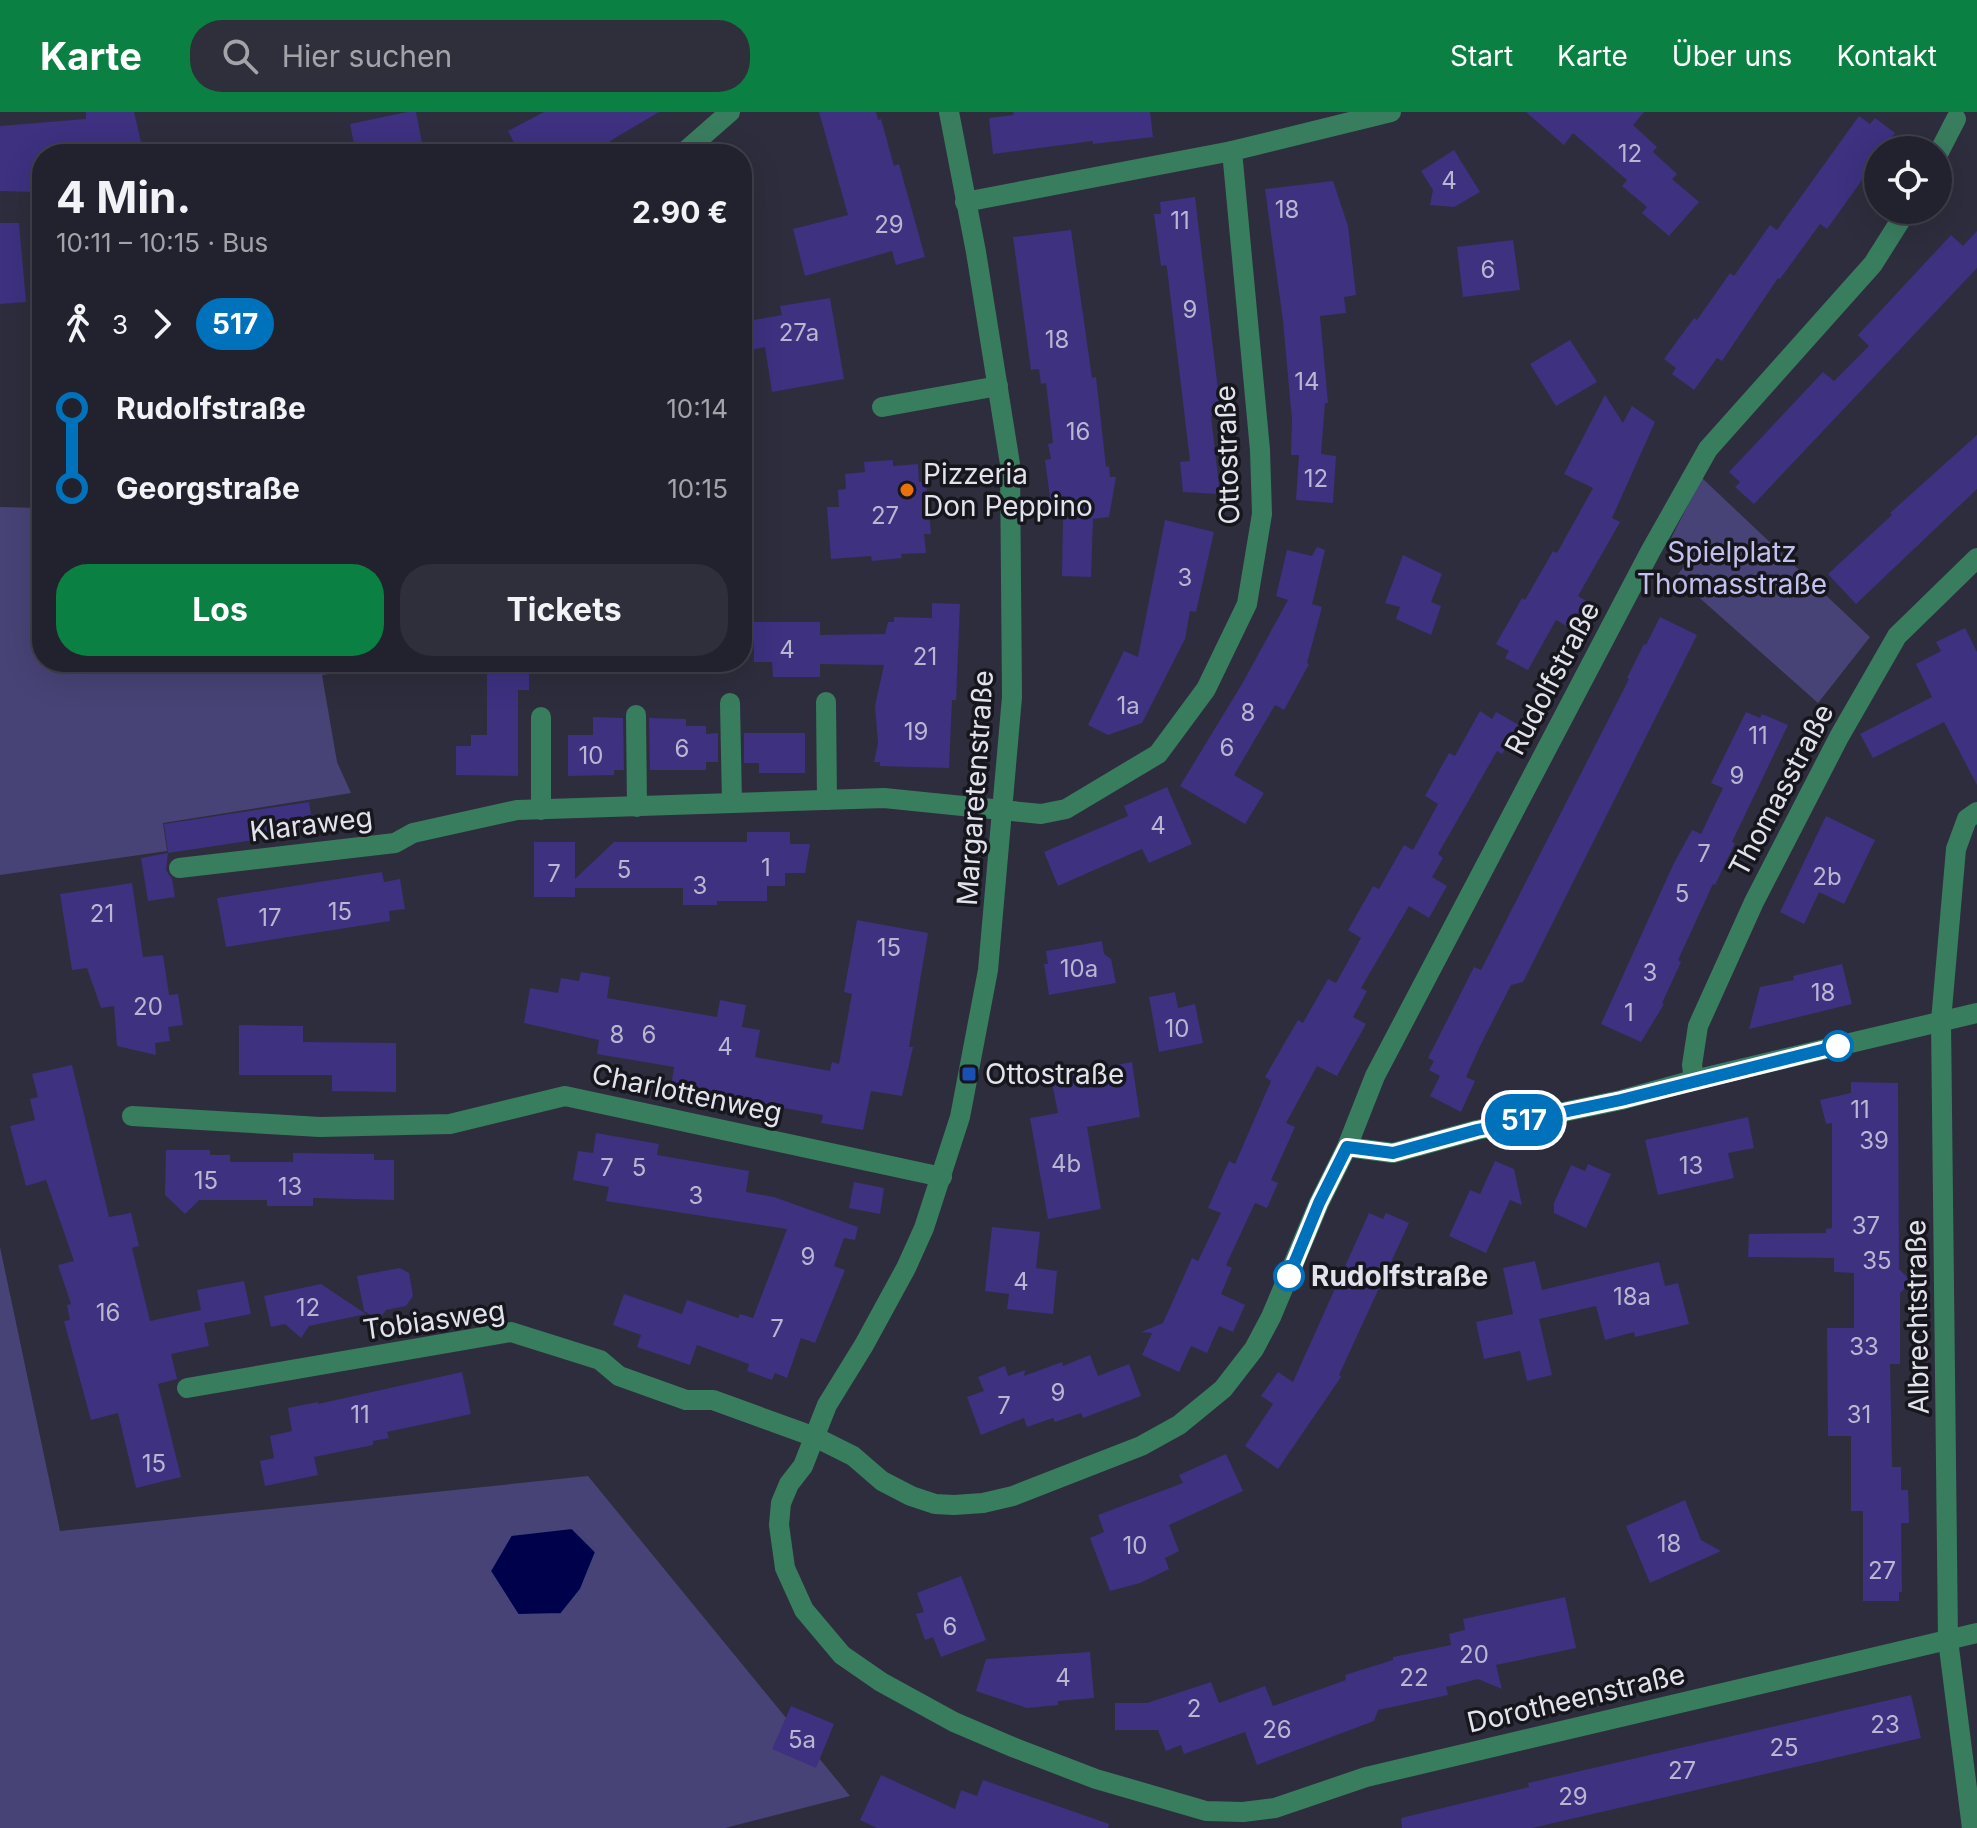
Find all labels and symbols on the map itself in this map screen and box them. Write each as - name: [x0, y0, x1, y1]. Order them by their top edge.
- house number: 12: [1618, 139, 1642, 168]
- house number: 4: [1441, 166, 1457, 195]
- house number: 18: [1275, 195, 1299, 224]
- house number: 11: [1170, 206, 1190, 235]
- house number: 29: [874, 210, 904, 239]
- house number: 6: [1481, 255, 1495, 284]
- house number: 9: [1183, 295, 1197, 324]
- house number: 27a: [779, 318, 819, 347]
- house number: 18: [1045, 325, 1069, 354]
- house number: 14: [1294, 367, 1320, 396]
- street label: Ottostraße: [1208, 385, 1246, 525]
- house number: 16: [1066, 417, 1090, 446]
- place label: Pizzeria Don Peppino: [923, 457, 1093, 523]
- house number: 12: [1304, 464, 1328, 493]
- marker: Pizzeria Don Peppino: [898, 481, 916, 499]
- house number: 27: [871, 501, 899, 530]
- park label: Spielplatz Thomasstraße: [1637, 535, 1827, 601]
- house number: 3: [1178, 563, 1192, 592]
- street label: Rudolfstraße: [1497, 595, 1607, 761]
- house number: 4: [779, 635, 795, 664]
- house number: 21: [913, 642, 937, 671]
- street label: Margaretenstraße: [950, 669, 1000, 907]
- house number: 1a: [1116, 691, 1140, 720]
- house number: 8: [1241, 698, 1255, 727]
- street label: Thomasstraße: [1721, 698, 1841, 882]
- house number: 19: [904, 717, 928, 746]
- house number: 11: [1748, 721, 1768, 750]
- house number: 6: [1220, 733, 1234, 762]
- house number: 6: [675, 734, 689, 763]
- house number: 10: [579, 741, 603, 770]
- house number: 9: [1730, 761, 1744, 790]
- street label: Klaraweg: [248, 800, 374, 848]
- house number: 4: [1150, 811, 1166, 840]
- house number: 7: [1697, 839, 1711, 868]
- house number: 1: [761, 853, 771, 882]
- house number: 5: [617, 855, 631, 884]
- house number: 7: [547, 859, 561, 888]
- house number: 2b: [1812, 862, 1842, 891]
- house number: 3: [693, 871, 707, 900]
- house number: 5: [1675, 879, 1689, 908]
- house number: 15: [328, 897, 352, 926]
- house number: 21: [90, 899, 114, 928]
- house number: 17: [258, 903, 282, 932]
- house number: 15: [877, 933, 901, 962]
- house number: 10a: [1060, 954, 1098, 983]
- house number: 3: [1643, 958, 1657, 987]
- house number: 18: [1811, 978, 1835, 1007]
- house number: 20: [133, 992, 163, 1021]
- house number: 1: [1624, 998, 1634, 1027]
- house number: 10: [1165, 1014, 1189, 1043]
- house number: 8: [610, 1020, 624, 1049]
- house number: 6: [642, 1020, 656, 1049]
- unlabelled marker: [1823, 1031, 1853, 1061]
- house number: 4: [717, 1032, 733, 1061]
- street label: Charlottenweg: [589, 1056, 785, 1130]
- place label: Ottostraße: [985, 1057, 1124, 1091]
- marker: Ottostraße: [960, 1065, 978, 1083]
- line badge: 517: [1478, 1094, 1570, 1146]
- house number: 11: [1850, 1095, 1870, 1124]
- house number: 39: [1859, 1126, 1889, 1155]
- house number: 4b: [1051, 1149, 1081, 1178]
- house number: 13: [1679, 1151, 1703, 1180]
- house number: 7: [600, 1153, 614, 1182]
- house number: 5: [632, 1153, 646, 1182]
- house number: 15: [194, 1166, 218, 1195]
- house number: 13: [278, 1172, 302, 1201]
- house number: 3: [689, 1181, 703, 1210]
- house number: 37: [1852, 1211, 1880, 1240]
- street label: Albrechtstraße: [1898, 1219, 1936, 1415]
- house number: 9: [801, 1242, 815, 1271]
- house number: 35: [1862, 1246, 1892, 1275]
- place label: Rudolfstraße: [1311, 1259, 1488, 1293]
- marker: Rudolfstraße: [1274, 1261, 1304, 1291]
- house number: 4: [1013, 1267, 1029, 1296]
- house number: 18a: [1613, 1282, 1651, 1311]
- house number: 12: [296, 1293, 320, 1322]
- street label: Tobiasweg: [361, 1293, 507, 1347]
- house number: 16: [96, 1298, 120, 1327]
- house number: 7: [770, 1314, 784, 1343]
- house number: 33: [1849, 1332, 1879, 1361]
- house number: 9: [1051, 1378, 1065, 1407]
- house number: 7: [997, 1391, 1011, 1420]
- house number: 11: [350, 1400, 370, 1429]
- house number: 31: [1847, 1400, 1871, 1429]
- house number: 15: [142, 1449, 166, 1478]
- house number: 18: [1657, 1529, 1681, 1558]
- house number: 10: [1123, 1531, 1147, 1560]
- house number: 27: [1868, 1556, 1896, 1585]
- house number: 6: [943, 1612, 957, 1641]
- house number: 20: [1459, 1640, 1489, 1669]
- street label: Dorotheenstraße: [1464, 1656, 1688, 1740]
- house number: 4: [1055, 1663, 1071, 1692]
- house number: 22: [1399, 1663, 1429, 1692]
- house number: 2: [1187, 1694, 1201, 1723]
- house number: 23: [1870, 1710, 1900, 1739]
- house number: 26: [1262, 1715, 1292, 1744]
- house number: 5a: [788, 1725, 816, 1754]
- house number: 25: [1769, 1733, 1799, 1762]
- house number: 27: [1668, 1756, 1696, 1785]
- house number: 29: [1558, 1782, 1588, 1811]

